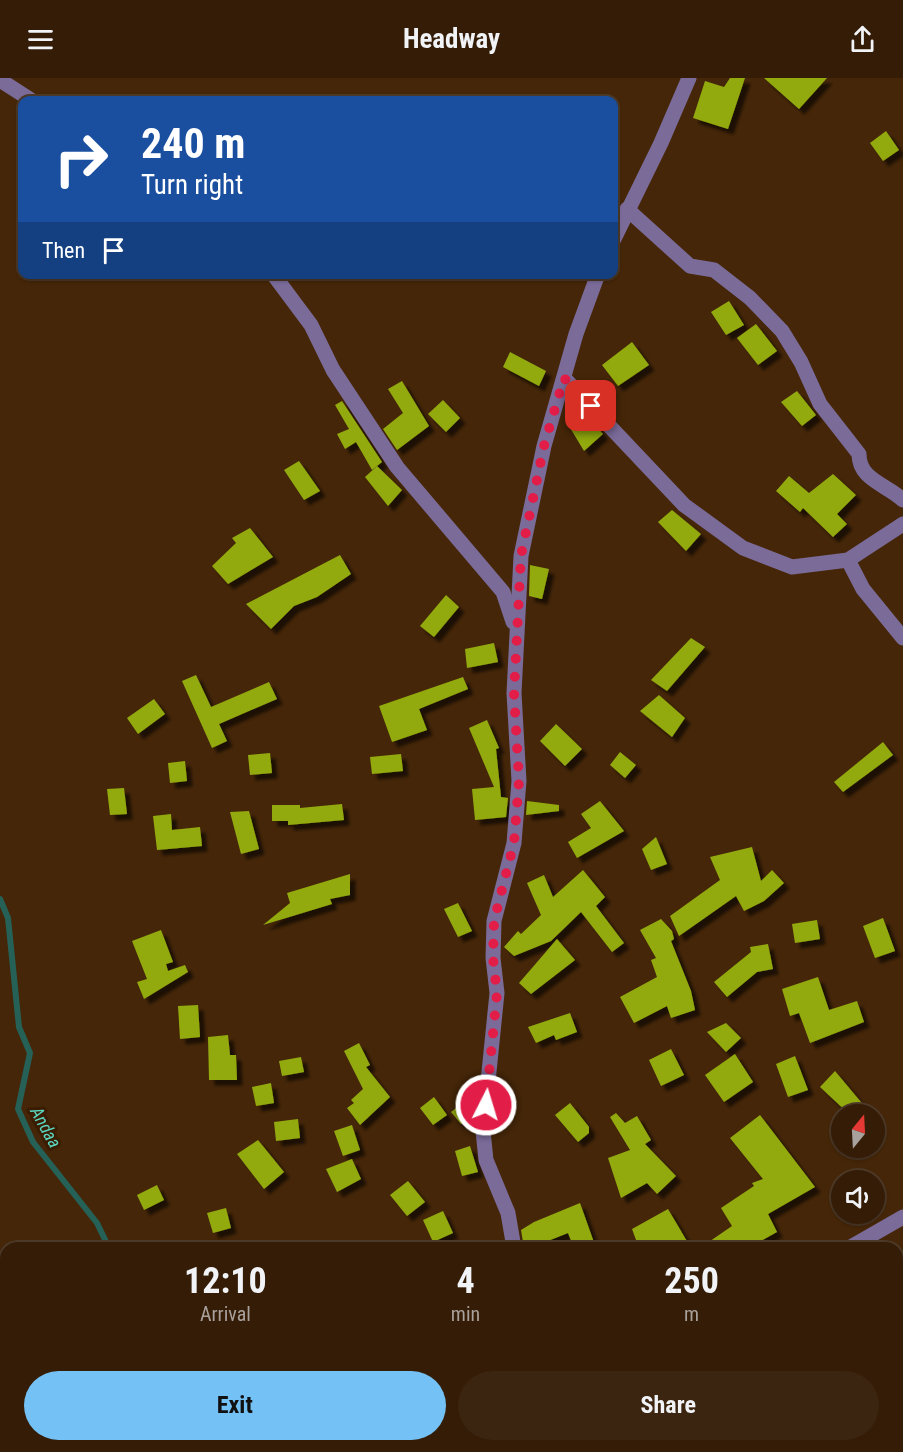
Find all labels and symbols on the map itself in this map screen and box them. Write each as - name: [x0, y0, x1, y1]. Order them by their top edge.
- pin: [565, 380, 616, 431]
- position arrow: [454, 1073, 518, 1137]
- water label: Andaa: [26, 1102, 66, 1151]
- north arrow: [831, 1104, 885, 1158]

